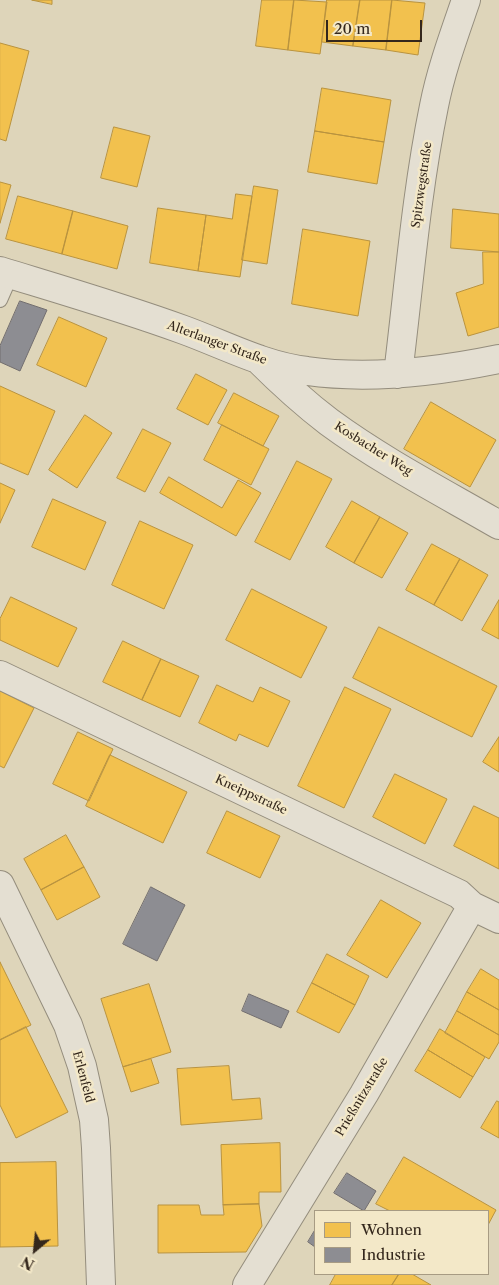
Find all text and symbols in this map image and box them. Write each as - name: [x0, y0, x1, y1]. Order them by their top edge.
- scale bar: [329, 10, 425, 42]
- text: 20 m: [334, 19, 370, 38]
- street label: Spitzwegstraße: [409, 141, 435, 229]
- street label: Alterlanger Straße: [165, 318, 269, 368]
- street label: Kosbacher Weg: [331, 419, 415, 479]
- street label: Kneippstraße: [213, 772, 289, 818]
- street label: Erlenfeld: [69, 1050, 97, 1104]
- street label: Prießnitzstraße: [333, 1055, 391, 1139]
- legend: [314, 1210, 489, 1275]
- text: Wohnen: [361, 1220, 422, 1239]
- north arrow: [10, 1225, 60, 1275]
- text: Industrie: [361, 1245, 425, 1264]
- text: N: [18, 1252, 38, 1274]

